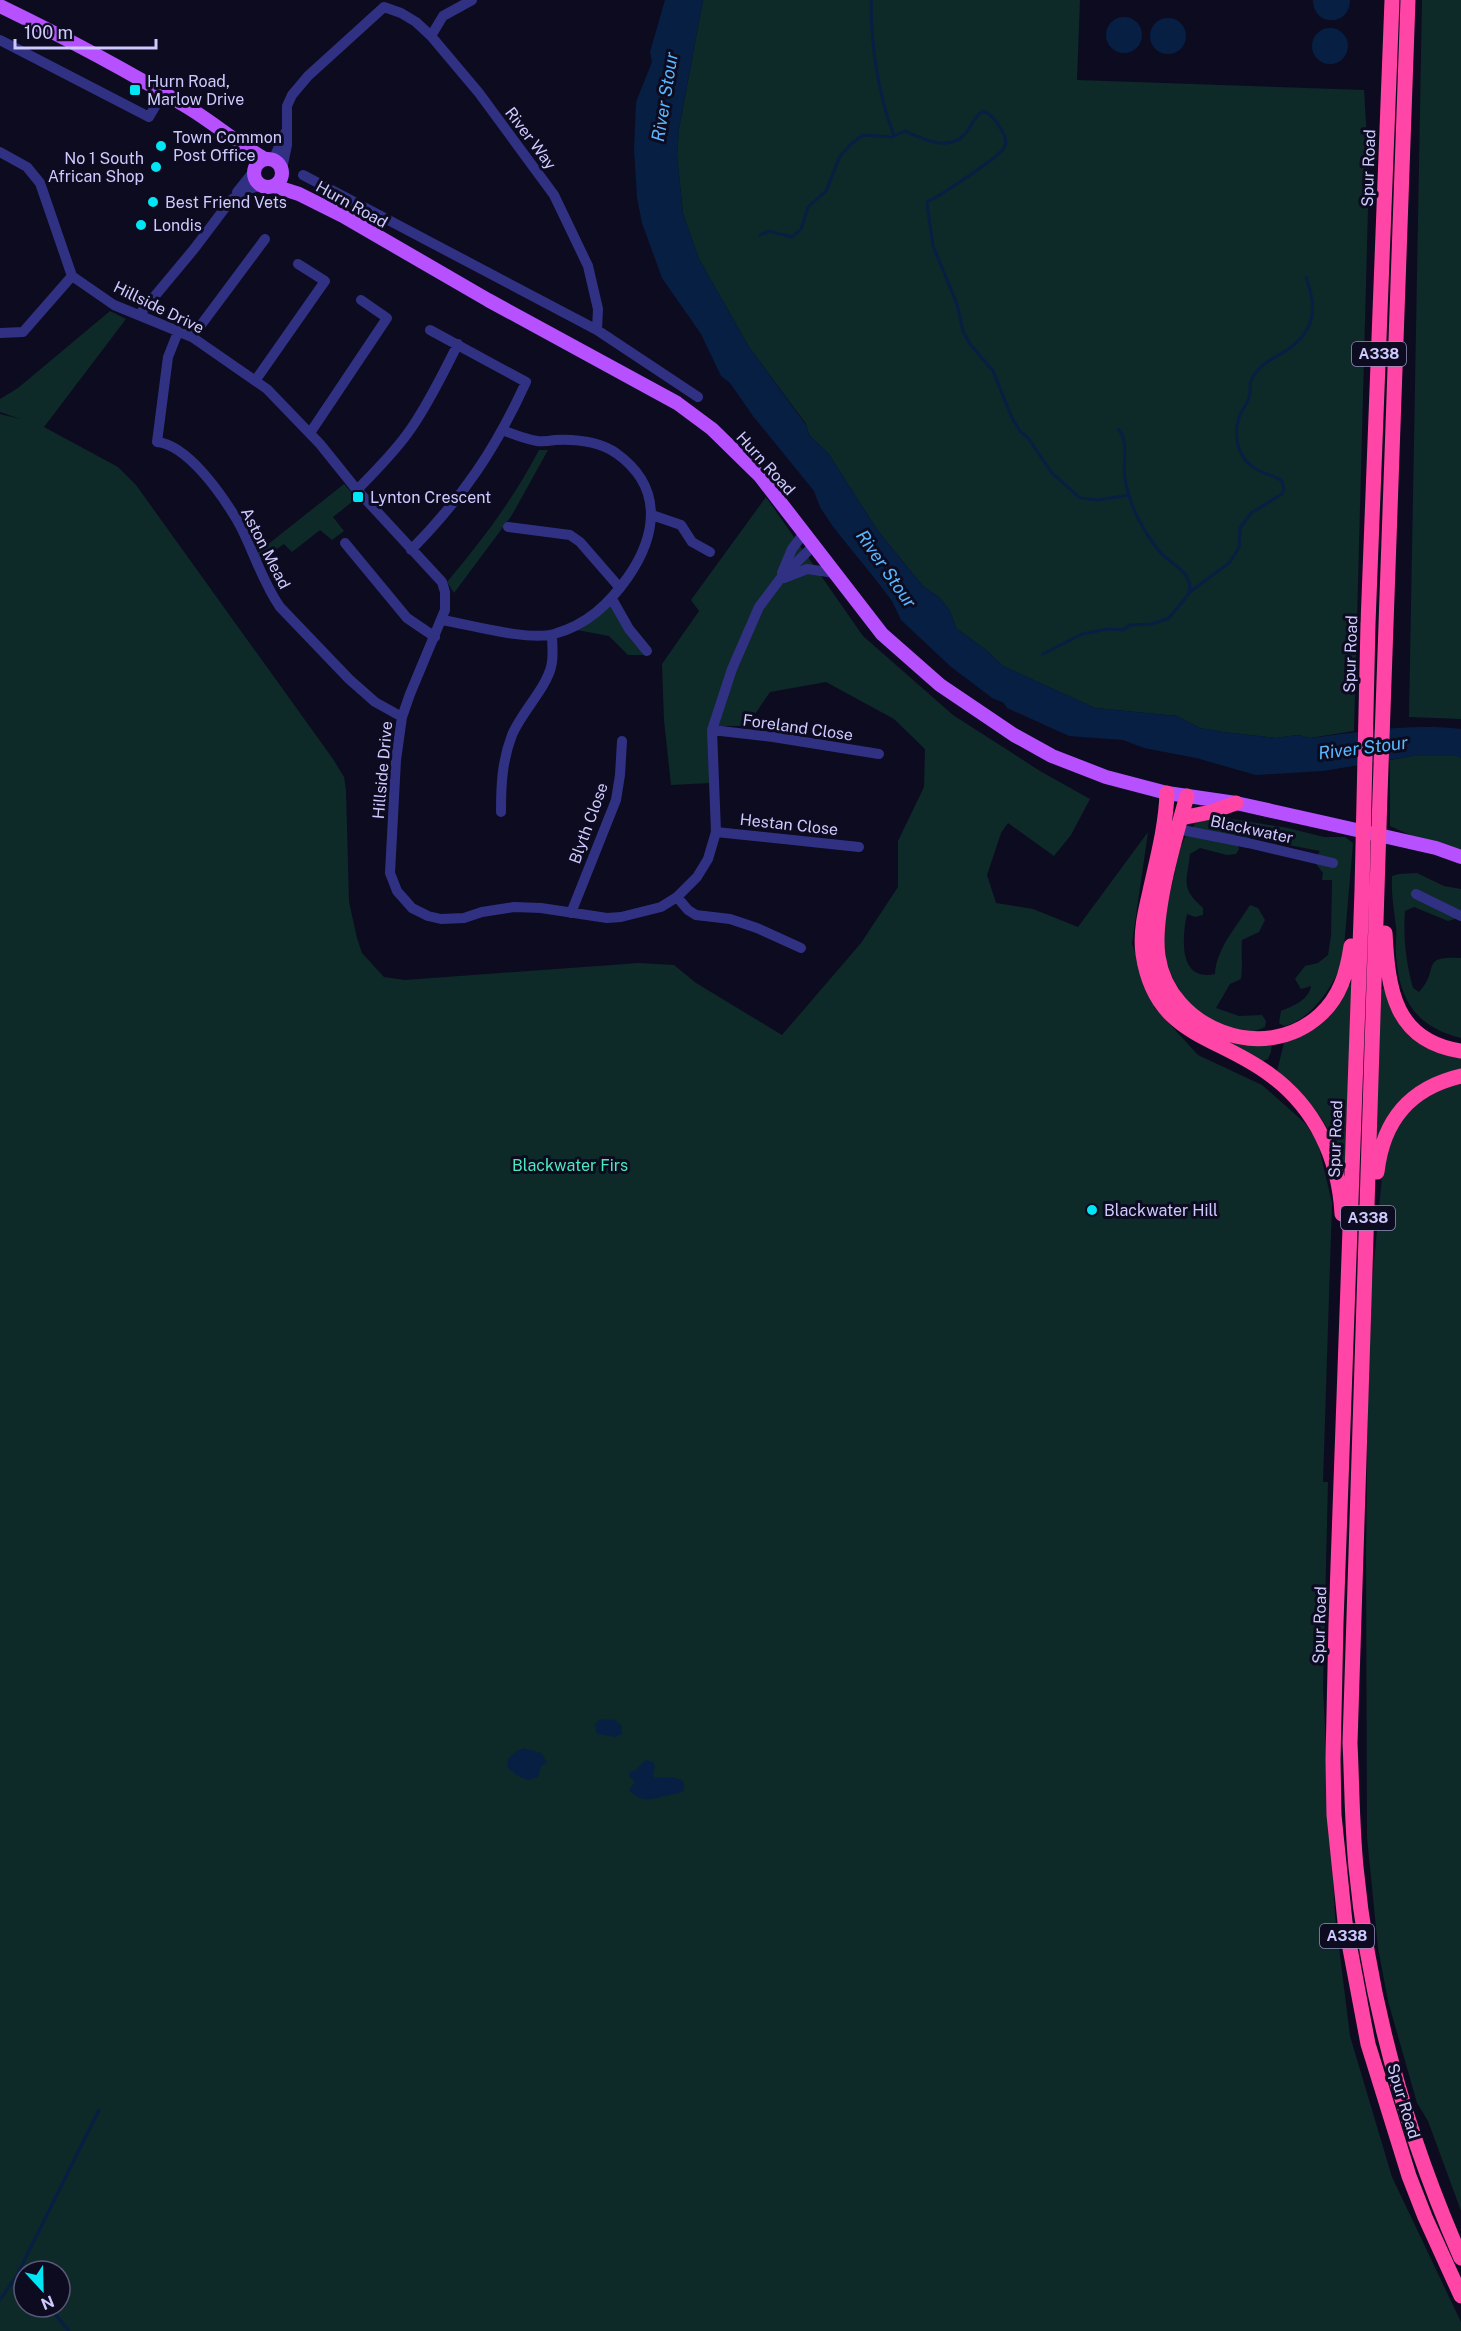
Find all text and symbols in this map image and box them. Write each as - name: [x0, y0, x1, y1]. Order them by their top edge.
- scale bar: [15, 12, 156, 50]
- text: 100 m: [24, 22, 73, 43]
- water label: River Stour: [647, 51, 682, 143]
- place label: Hurn Road, Marlow Drive: [147, 72, 244, 109]
- marker: Hurn Road, Marlow Drive: [128, 83, 142, 97]
- street label: River Way: [501, 103, 560, 174]
- place label: Town Common Post Office: [173, 128, 282, 165]
- street label: Spur Road: [1358, 129, 1379, 207]
- marker: Town Common Post Office: [154, 139, 168, 153]
- place label: No 1 South African Shop: [48, 149, 144, 186]
- marker: No 1 South African Shop: [149, 160, 163, 174]
- street label: Hurn Road: [313, 177, 391, 232]
- place label: Best Friend Vets: [165, 193, 287, 212]
- marker: Best Friend Vets: [146, 195, 160, 209]
- place label: Londis: [153, 216, 202, 235]
- marker: Londis: [134, 218, 148, 232]
- street label: Hillside Drive: [110, 277, 207, 338]
- road number: A338: [1352, 342, 1406, 366]
- street label: Hurn Road: [732, 428, 799, 499]
- place label: Lynton Crescent: [370, 488, 491, 507]
- marker: Lynton Crescent: [351, 490, 365, 504]
- street label: Aston Mead: [237, 504, 294, 592]
- water label: River Stour: [852, 526, 921, 612]
- street label: Spur Road: [1340, 615, 1361, 693]
- street label: Foreland Close: [741, 710, 854, 745]
- street label: Hillside Drive: [369, 720, 396, 820]
- water label: River Stour: [1317, 732, 1409, 763]
- street label: Blyth Close: [565, 780, 612, 866]
- street label: Hestan Close: [739, 810, 839, 839]
- street label: Blackwater: [1209, 811, 1295, 848]
- street label: Spur Road: [1325, 1100, 1346, 1178]
- park label: Blackwater Firs: [512, 1156, 628, 1175]
- place label: Blackwater Hill: [1104, 1201, 1218, 1220]
- marker: Blackwater Hill: [1085, 1203, 1099, 1217]
- road number: A338: [1341, 1206, 1395, 1230]
- street label: Spur Road: [1309, 1586, 1330, 1664]
- road number: A338: [1320, 1924, 1374, 1948]
- street label: Spur Road: [1383, 2061, 1424, 2141]
- north arrow: [12, 2259, 72, 2319]
- text: N: [38, 2291, 57, 2314]

